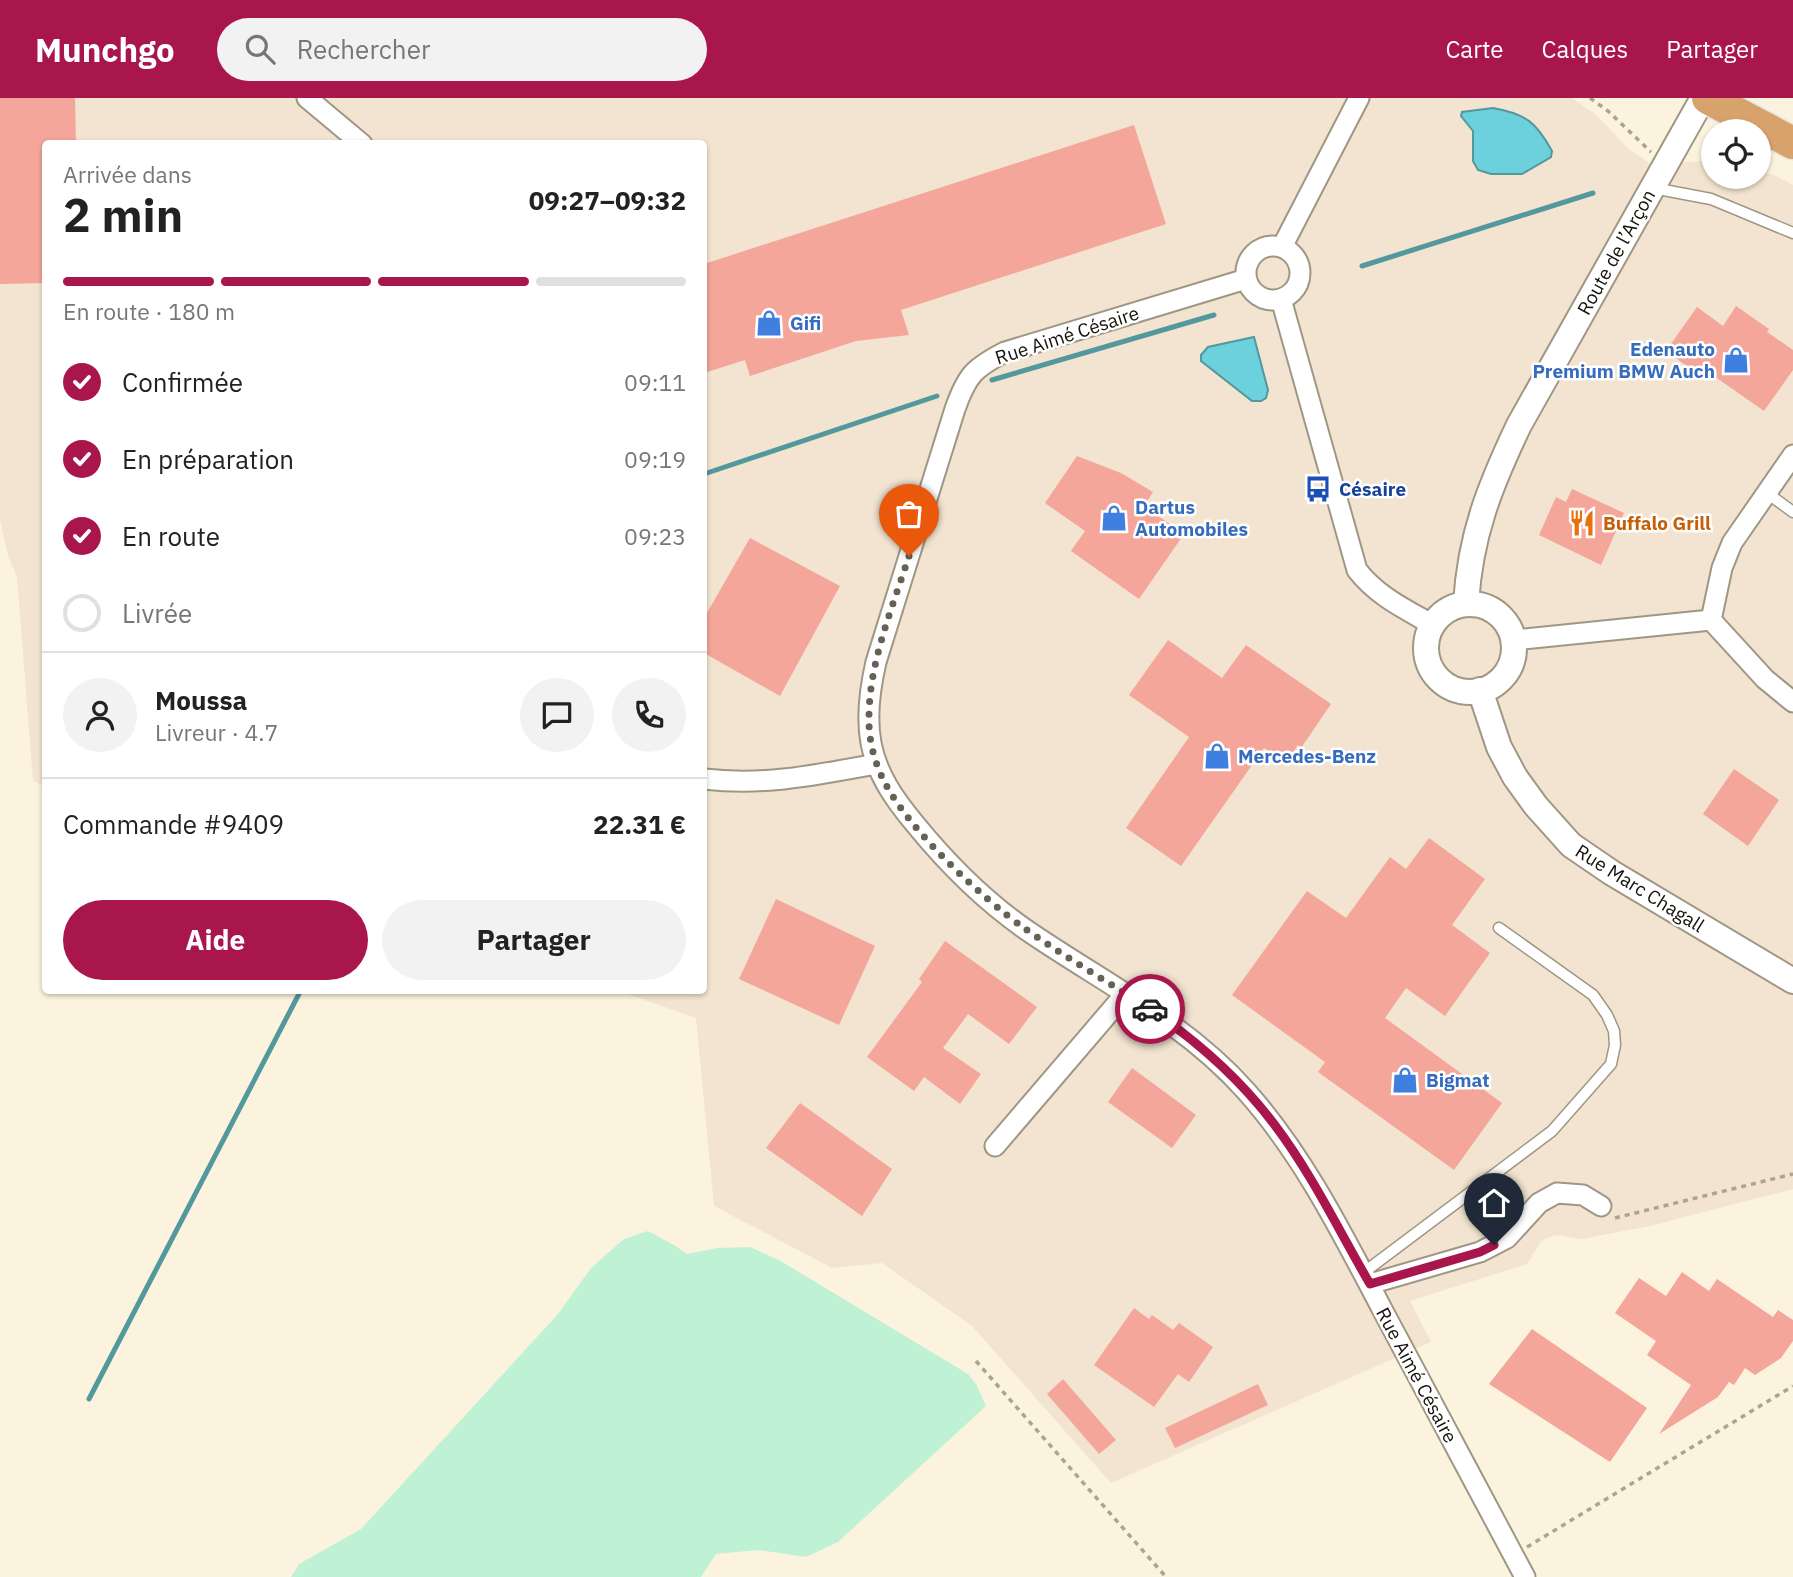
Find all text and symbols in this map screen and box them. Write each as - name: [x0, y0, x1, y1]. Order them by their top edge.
- search box: [217, 18, 707, 81]
- text: Munchgo: [35, 28, 175, 71]
- icon: search: [241, 30, 279, 68]
- text: Rechercher: [297, 32, 430, 66]
- text: Carte: [1445, 33, 1504, 65]
- text: Calques: [1542, 33, 1628, 65]
- text: Partager: [1666, 33, 1758, 65]
- map controls: [1701, 119, 1771, 189]
- button: locate: [1701, 119, 1771, 189]
- text: Arrivée dans: [63, 159, 192, 189]
- text: 09:27–09:32: [529, 183, 686, 217]
- text: 2 min: [63, 185, 183, 245]
- street label: Route de l’Arçon: [1572, 185, 1660, 319]
- text: En route · 180 m: [63, 296, 235, 326]
- street label: Rue Aimé Césaire: [992, 300, 1142, 370]
- shop icon: Gifi: [754, 308, 784, 338]
- place label: Gifi: [790, 311, 821, 335]
- place label: Edenauto Premium BMW Auch: [1533, 337, 1715, 383]
- shop icon: Edenauto Premium BMW Auch: [1721, 345, 1751, 375]
- icon: check: [63, 363, 101, 401]
- text: Confirmée: [122, 365, 243, 399]
- text: 09:11: [624, 367, 686, 397]
- icon: check: [63, 440, 101, 478]
- text: En préparation: [122, 442, 294, 476]
- text: 09:19: [624, 444, 686, 474]
- bus stop icon: Césaire: [1303, 474, 1333, 504]
- place label: Césaire: [1339, 477, 1406, 501]
- pin: [879, 484, 939, 556]
- icon: bag: [890, 495, 928, 533]
- place label: Dartus Automobiles: [1135, 495, 1248, 541]
- shop icon: Dartus Automobiles: [1099, 503, 1129, 533]
- restaurant icon: Buffalo Grill: [1567, 508, 1597, 538]
- place label: Buffalo Grill: [1603, 511, 1711, 535]
- icon: check: [63, 517, 101, 555]
- text: En route: [122, 519, 220, 553]
- text: 09:23: [624, 521, 686, 551]
- text: Livrée: [122, 596, 192, 630]
- button: person: [63, 678, 137, 752]
- button: chat: [520, 678, 594, 752]
- button: phone: [612, 678, 686, 752]
- text: Moussa: [155, 683, 247, 717]
- text: Livreur · 4.7: [155, 717, 278, 747]
- shop icon: Mercedes-Benz: [1202, 741, 1232, 771]
- place label: Mercedes-Benz: [1238, 744, 1376, 768]
- text: Commande #9409: [63, 807, 284, 841]
- text: 22.31 €: [593, 807, 686, 841]
- street label: Rue Marc Chagall: [1571, 839, 1709, 937]
- button: Aide: [63, 900, 368, 980]
- button: Partager: [382, 900, 686, 980]
- courier: [1115, 974, 1185, 1044]
- icon: car: [1131, 990, 1169, 1028]
- shop icon: Bigmat: [1390, 1065, 1420, 1095]
- place label: Bigmat: [1426, 1068, 1490, 1092]
- pin: [1464, 1173, 1524, 1245]
- icon: home: [1475, 1184, 1513, 1222]
- street label: Rue Aimé Césaire: [1371, 1303, 1463, 1447]

